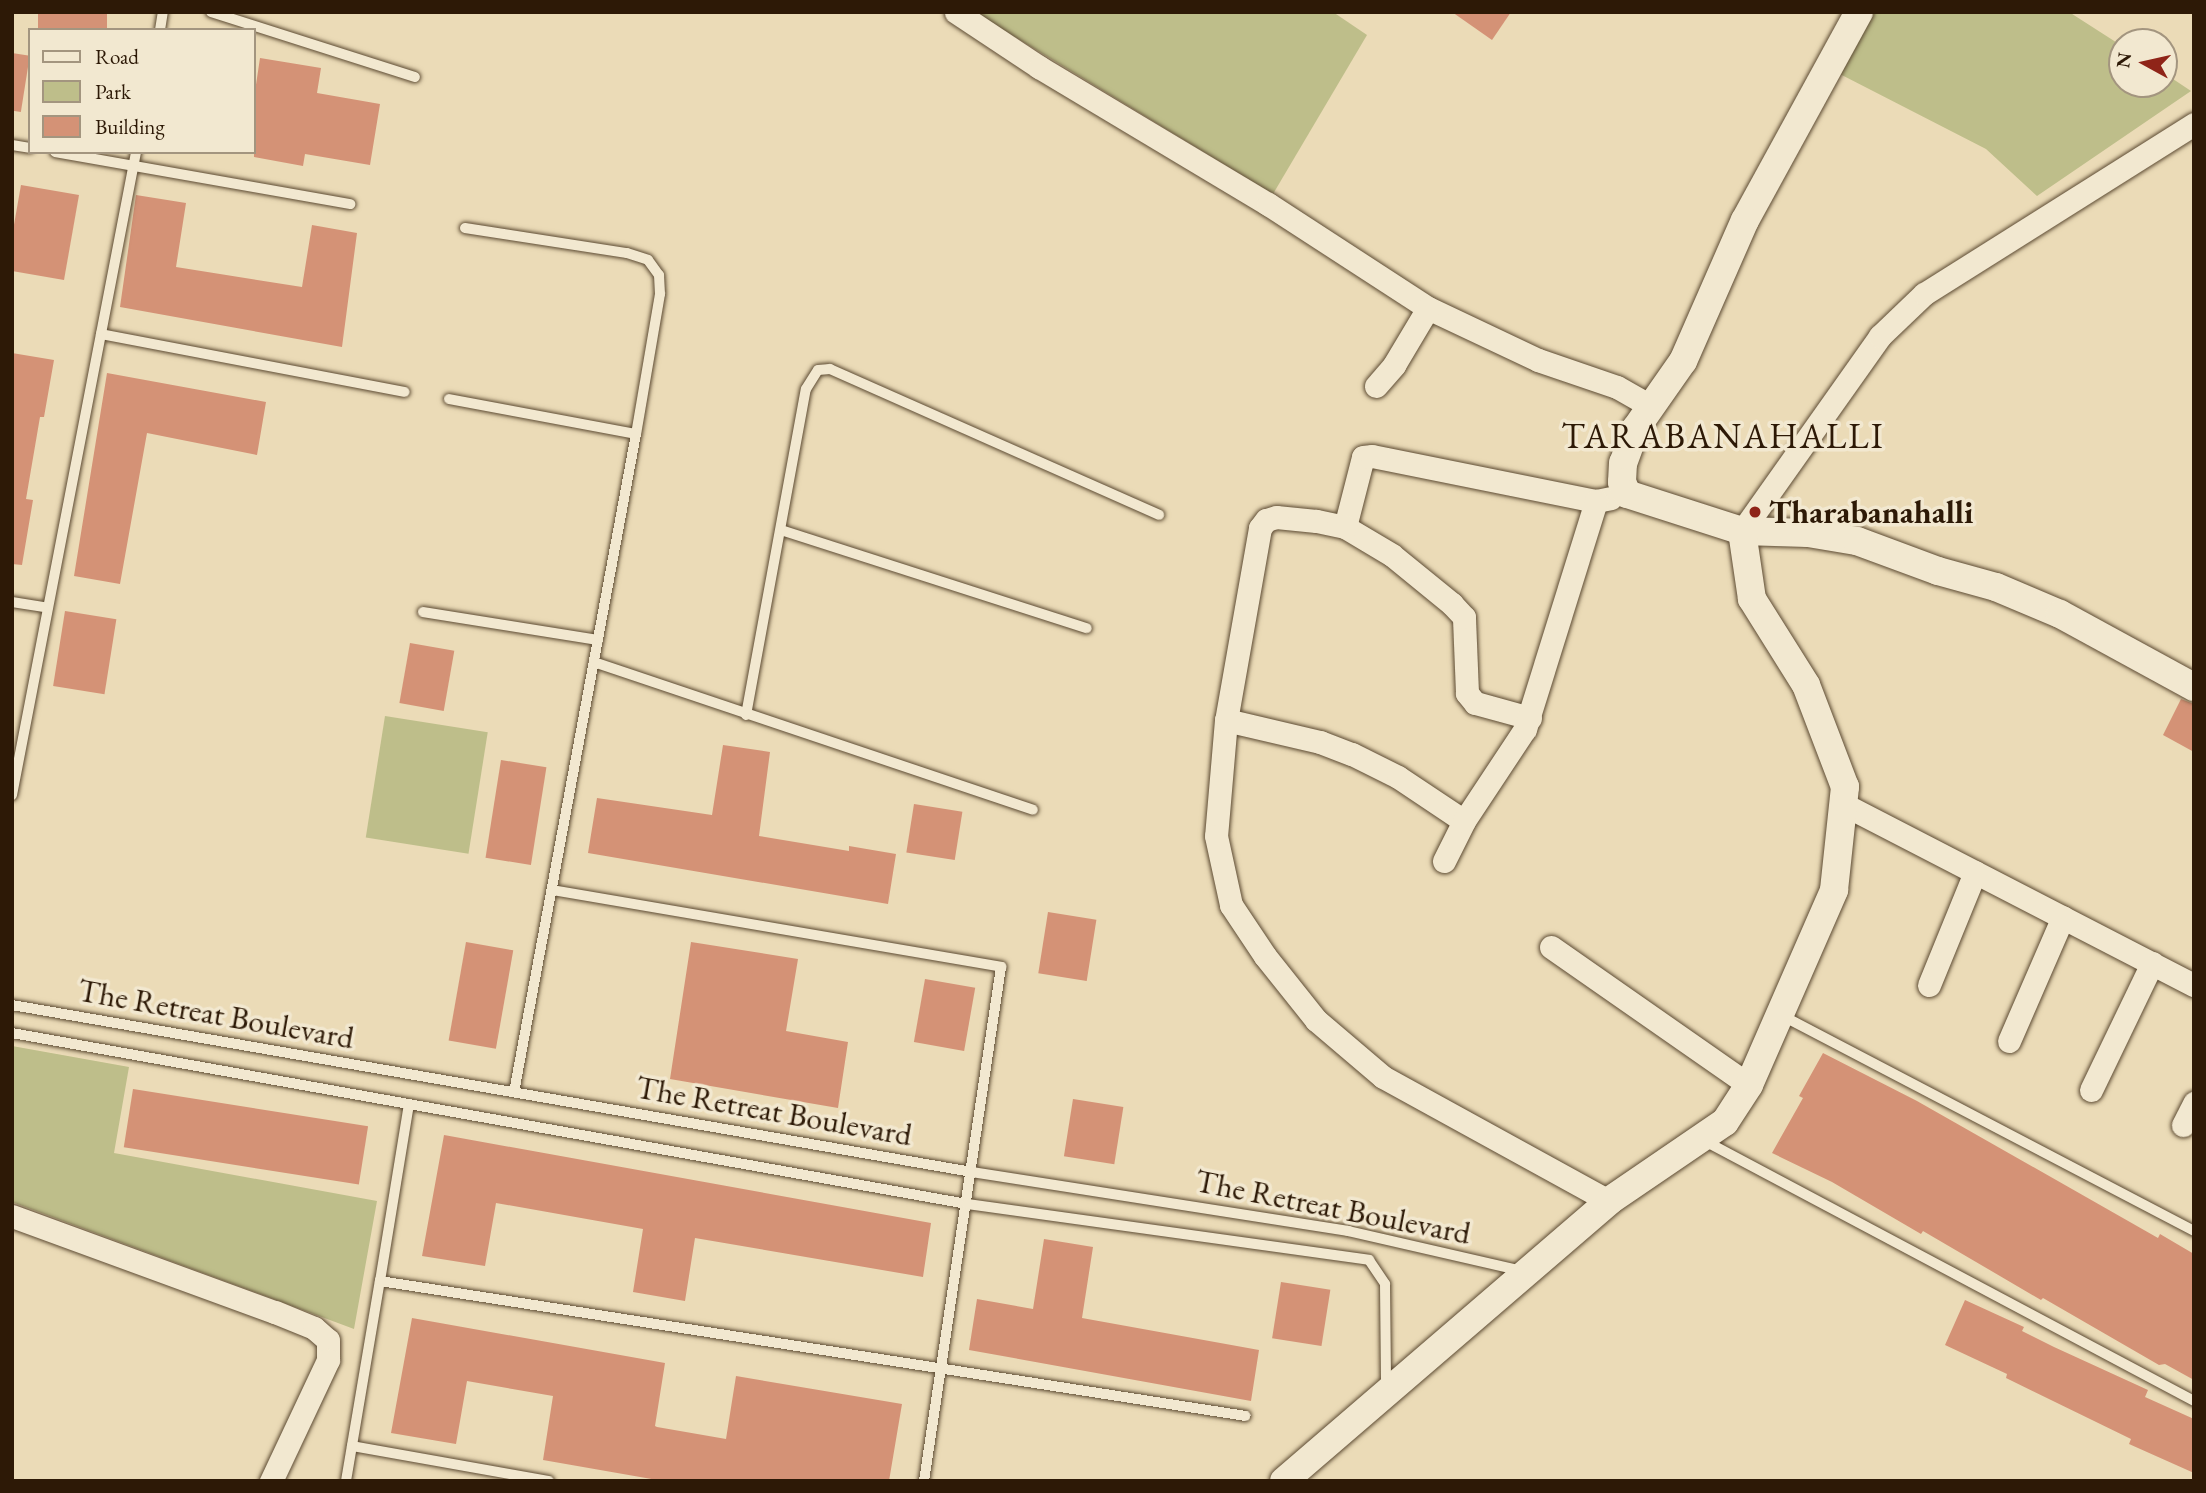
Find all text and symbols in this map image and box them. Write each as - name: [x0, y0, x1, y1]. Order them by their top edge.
- legend: [28, 28, 256, 154]
- north arrow: [2108, 28, 2178, 98]
- text: Road: [95, 43, 139, 70]
- text: N: [2110, 51, 2137, 70]
- text: Park: [95, 78, 131, 105]
- text: Building: [95, 113, 165, 140]
- district label: TARABANAHALLI: [1563, 415, 1883, 457]
- place label: Tharabanahalli: [1769, 493, 1973, 531]
- marker: Tharabanahalli: [1747, 504, 1763, 520]
- street label: The Retreat Boulevard: [75, 971, 357, 1057]
- street label: The Retreat Boulevard: [633, 1068, 915, 1154]
- street label: The Retreat Boulevard: [1192, 1162, 1474, 1252]

